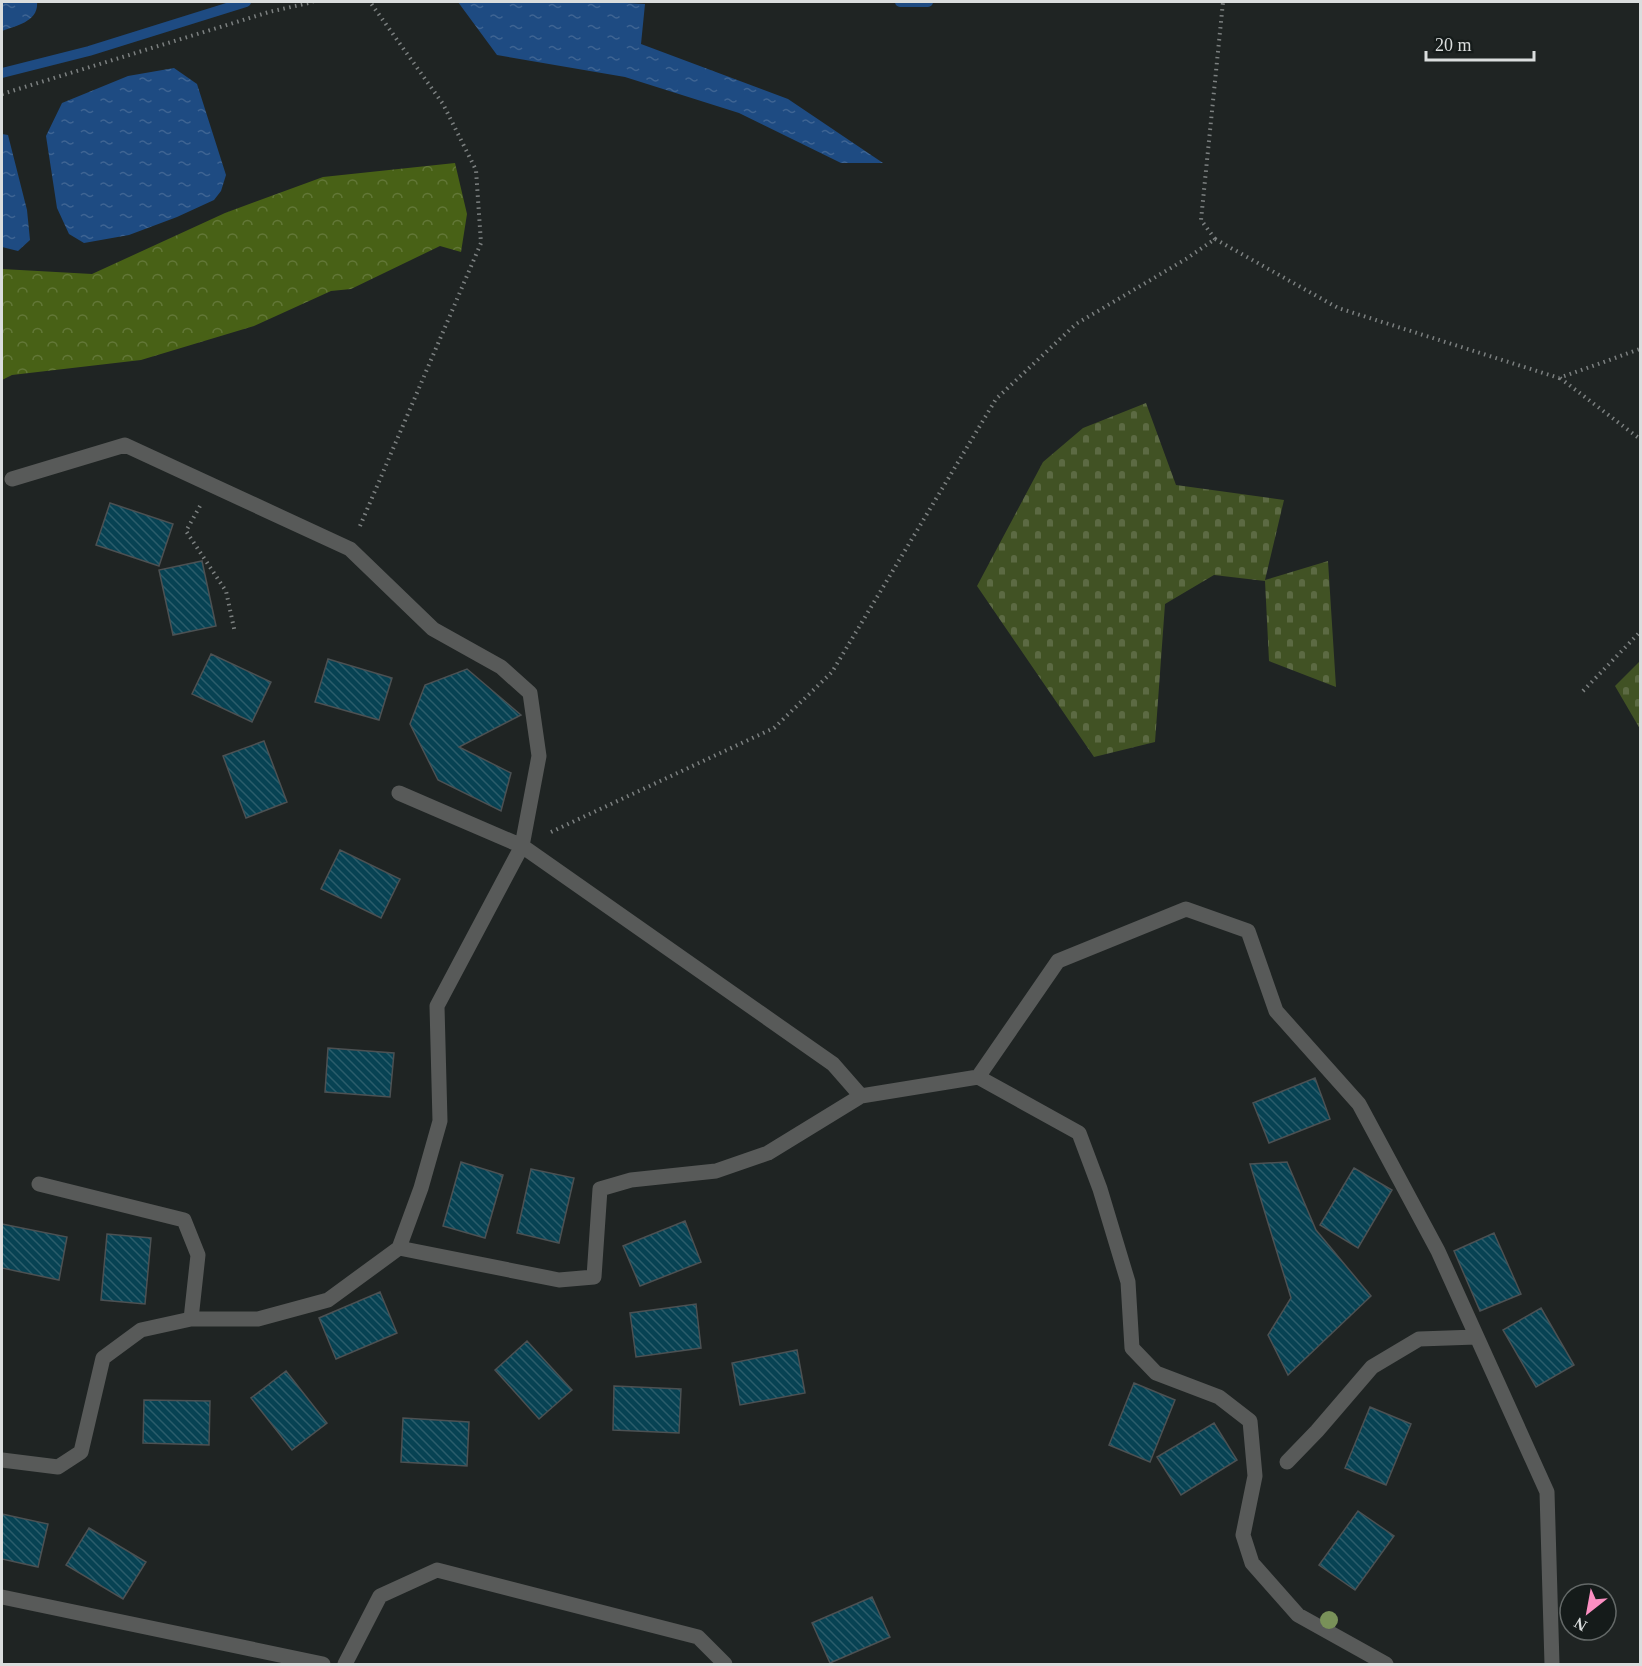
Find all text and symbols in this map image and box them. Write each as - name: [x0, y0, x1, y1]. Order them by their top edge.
- scale bar: [1426, 24, 1534, 62]
- text: 20 m: [1435, 35, 1472, 55]
- north arrow: [1558, 1582, 1618, 1642]
- text: N: [1571, 1614, 1590, 1635]

